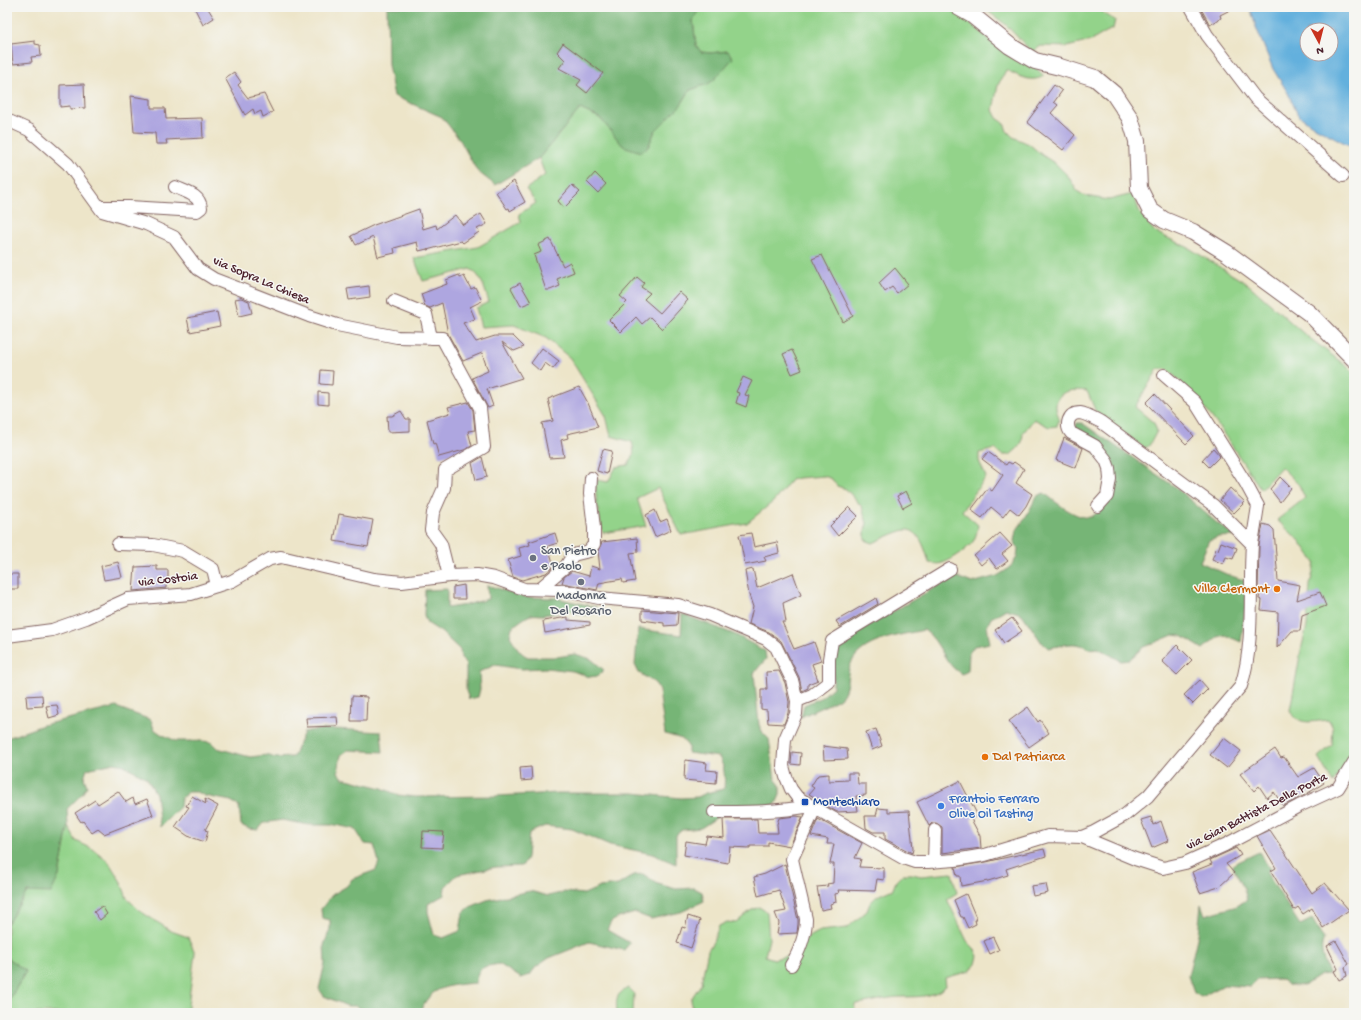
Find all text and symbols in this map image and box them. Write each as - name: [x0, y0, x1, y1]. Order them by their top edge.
- north arrow: [1299, 22, 1339, 62]
- text: N: [1316, 44, 1324, 56]
- street label: via Sopra La Chiesa: [210, 254, 312, 308]
- place label: San Pietro e Paolo: [541, 544, 597, 574]
- marker: San Pietro e Paolo: [528, 553, 538, 563]
- street label: via Costoia: [138, 569, 199, 591]
- marker: Madonna Del Rosario: [576, 577, 586, 587]
- place label: Villa Clermont: [1193, 582, 1271, 597]
- marker: Villa Clermont: [1272, 584, 1282, 594]
- place label: Madonna Del Rosario: [550, 589, 612, 619]
- place label: Dal Patriarca: [992, 750, 1066, 765]
- marker: Dal Patriarca: [980, 752, 990, 762]
- street label: via Gian Battista Della Porta: [1184, 769, 1331, 854]
- place label: Frantoio Ferraro Olive Oil Tasting: [948, 792, 1040, 822]
- place label: Montechiaro: [813, 795, 880, 810]
- marker: Montechiaro: [800, 797, 810, 807]
- marker: Frantoio Ferraro Olive Oil Tasting: [936, 801, 946, 811]

